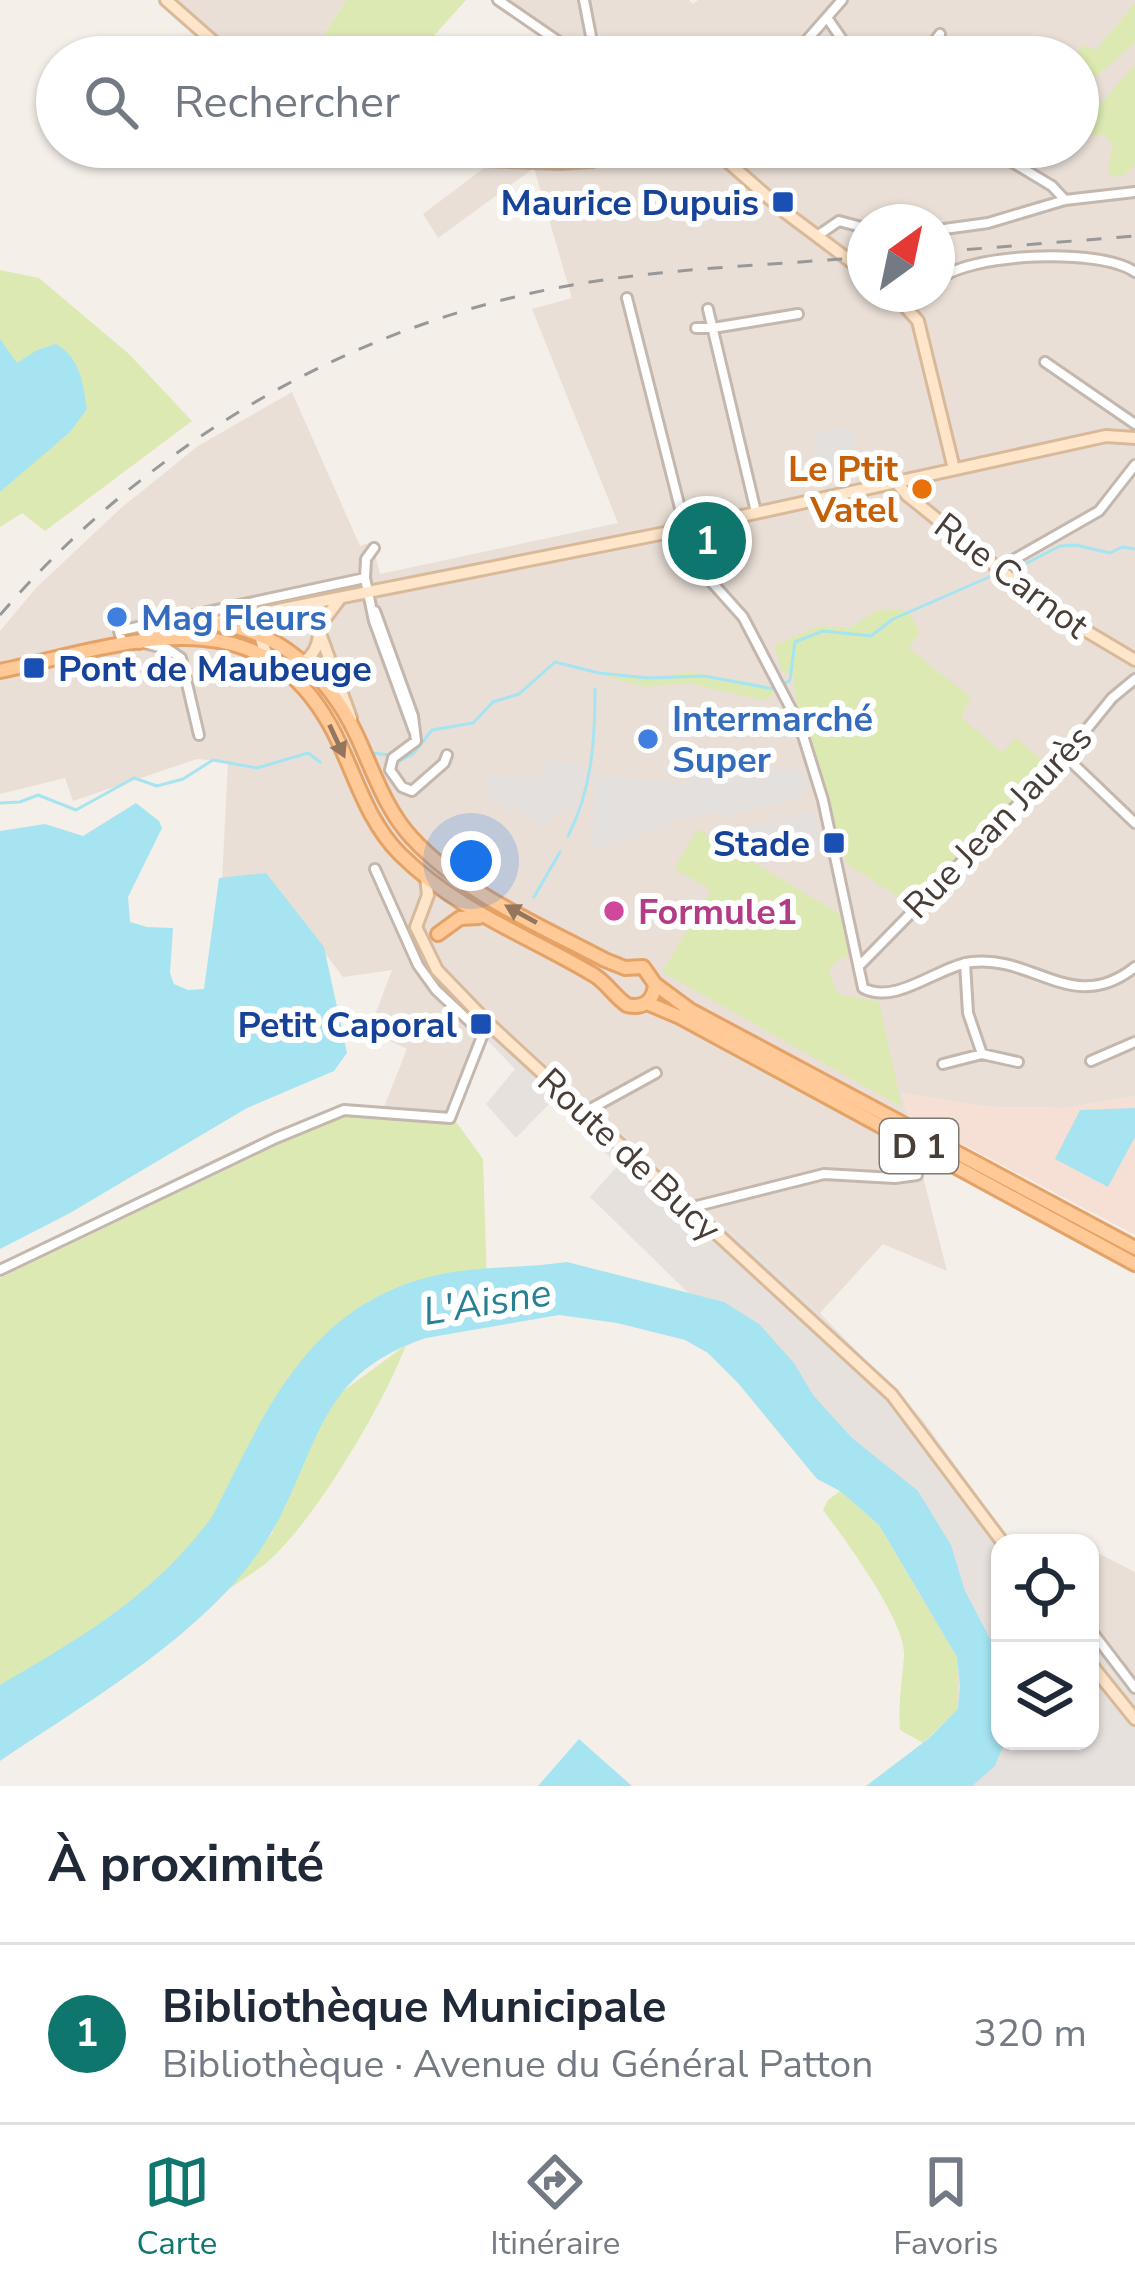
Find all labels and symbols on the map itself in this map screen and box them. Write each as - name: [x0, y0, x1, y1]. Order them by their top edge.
- place label: Maurice Dupuis: [501, 179, 759, 228]
- marker: Maurice Dupuis: [770, 189, 796, 215]
- north arrow: [847, 204, 955, 312]
- place label: Le Ptit Vatel: [788, 445, 899, 535]
- marker: Le Ptit Vatel: [909, 476, 935, 502]
- pin: 1: [668, 496, 746, 586]
- street label: Rue Carnot: [924, 502, 1099, 651]
- place label: Mag Fleurs: [141, 594, 327, 643]
- marker: Mag Fleurs: [104, 604, 130, 630]
- place label: Pont de Maubeuge: [58, 645, 372, 694]
- marker: Pont de Maubeuge: [21, 655, 47, 681]
- place label: Intermarché Super: [672, 695, 873, 785]
- street label: Rue Jean Jaurès: [893, 714, 1103, 930]
- one-way arrow: [327, 724, 347, 759]
- marker: Intermarché Super: [635, 726, 661, 752]
- place label: Stade: [713, 820, 810, 869]
- marker: Stade: [821, 830, 847, 856]
- your location: [441, 831, 501, 891]
- place label: Formule1: [638, 888, 797, 937]
- marker: Formule1: [601, 898, 627, 924]
- one-way arrow: [504, 905, 538, 926]
- place label: Petit Caporal: [238, 1001, 458, 1050]
- marker: Petit Caporal: [468, 1011, 494, 1037]
- street label: Route de Bucy: [527, 1057, 732, 1253]
- road number: D 1: [880, 1119, 958, 1173]
- water label: L'Aisne: [419, 1266, 555, 1339]

